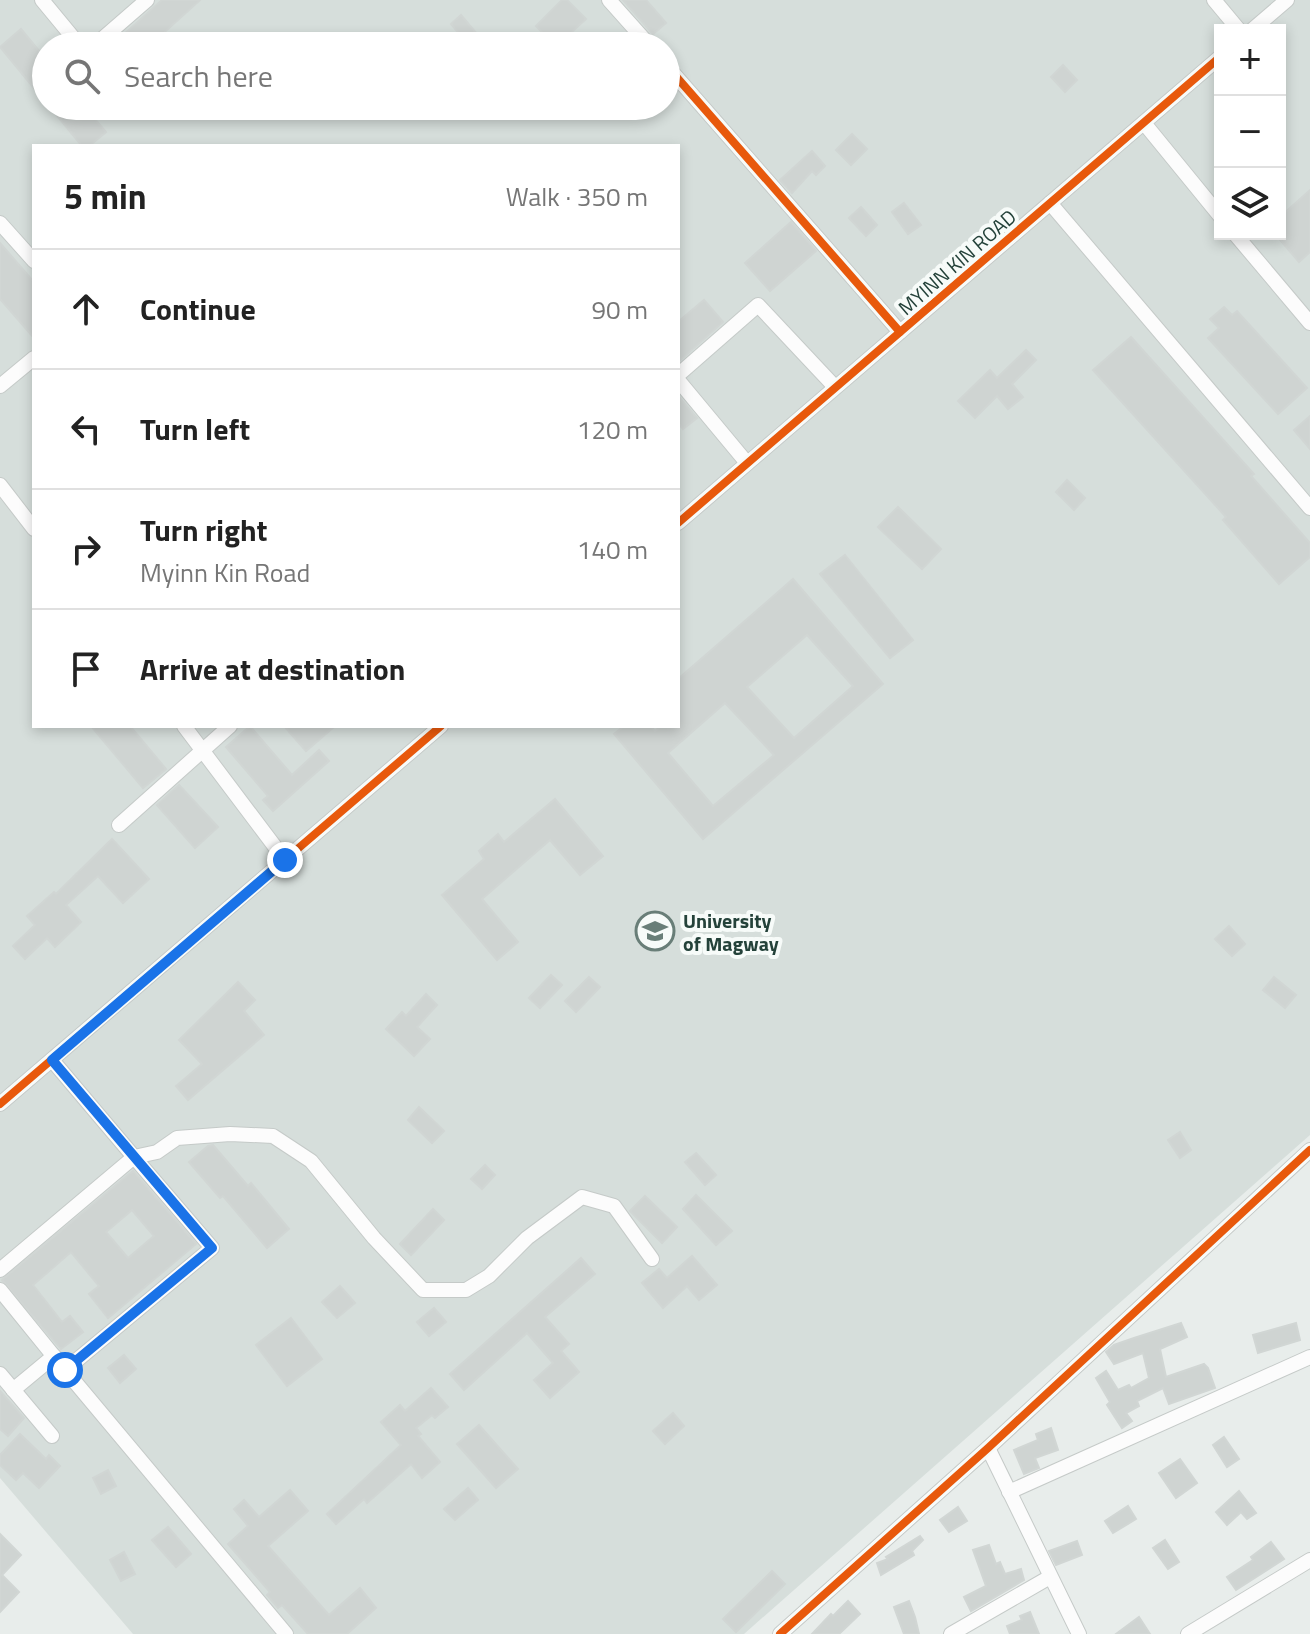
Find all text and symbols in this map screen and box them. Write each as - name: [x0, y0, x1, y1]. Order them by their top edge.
- map controls: [1214, 24, 1286, 240]
- button: +: [1214, 24, 1286, 96]
- search box: [32, 32, 680, 120]
- text: Search here: [124, 53, 273, 99]
- icon: search: [60, 54, 104, 98]
- button: −: [1214, 96, 1286, 168]
- button: layers: [1214, 168, 1286, 240]
- text: 5 min: [64, 170, 147, 222]
- text: Walk · 350 m: [506, 177, 648, 216]
- street label: MYINN KIN ROAD: [891, 202, 1023, 322]
- text: Continue: [140, 286, 256, 332]
- icon: ahead: [64, 287, 108, 331]
- text: 90 m: [591, 290, 648, 329]
- text: Turn left: [140, 406, 250, 452]
- icon: left: [64, 407, 108, 451]
- text: 120 m: [577, 410, 648, 449]
- text: Turn right: [140, 507, 268, 553]
- icon: right: [64, 527, 108, 571]
- text: 140 m: [577, 530, 648, 569]
- text: Myinn Kin Road: [140, 553, 310, 592]
- text: Arrive at destination: [140, 646, 405, 692]
- icon: arrive: [64, 647, 108, 691]
- route end: [267, 842, 303, 878]
- place label: University of Magway: [683, 905, 779, 959]
- school or university icon: University of Magway: [634, 910, 676, 952]
- route start: [47, 1352, 83, 1388]

